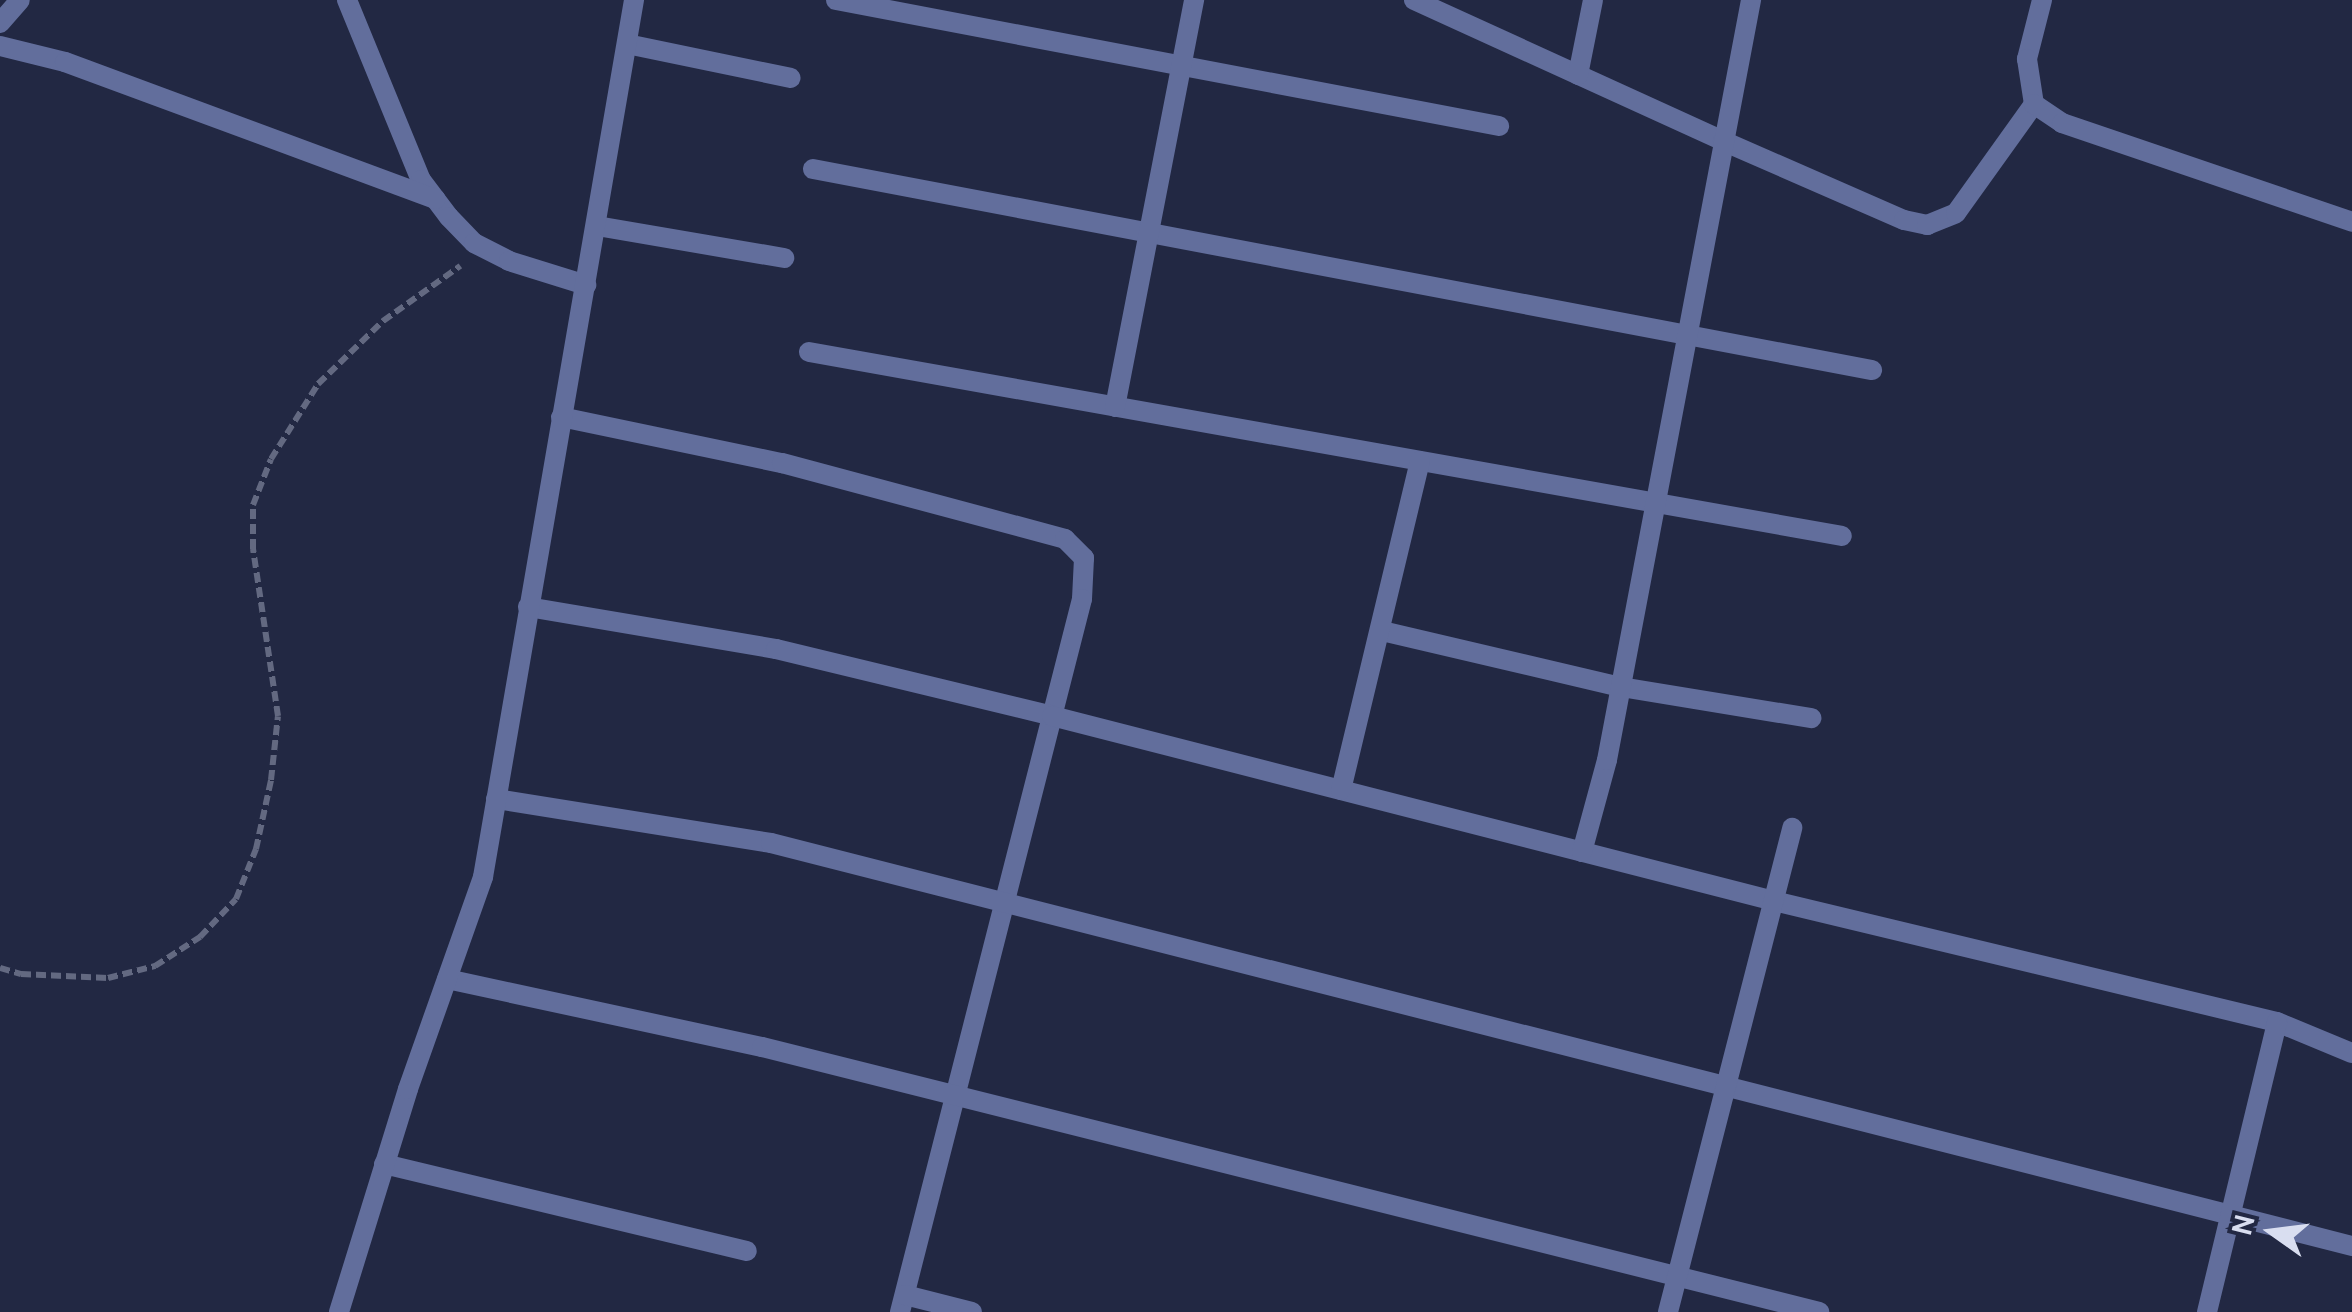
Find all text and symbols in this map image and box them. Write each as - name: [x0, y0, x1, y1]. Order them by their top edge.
- north arrow: [2222, 1182, 2322, 1282]
- text: N: [2224, 1211, 2262, 1238]

